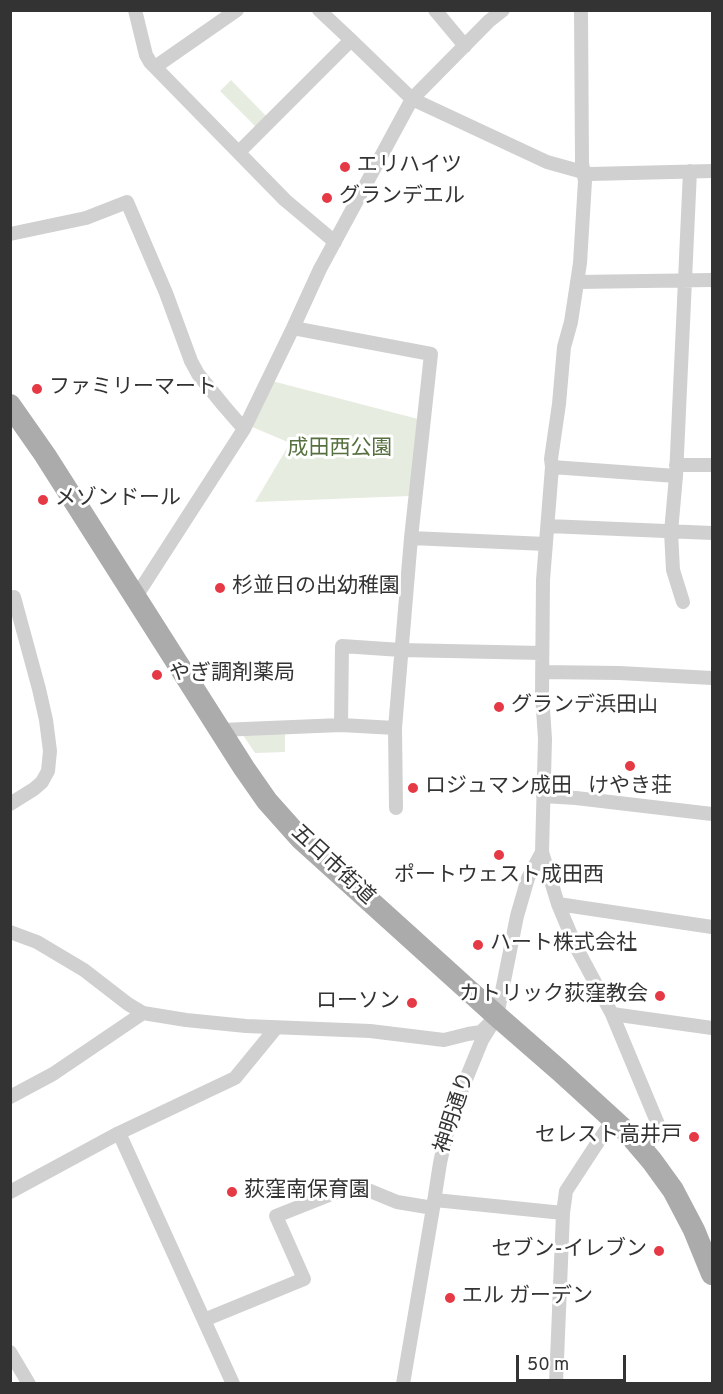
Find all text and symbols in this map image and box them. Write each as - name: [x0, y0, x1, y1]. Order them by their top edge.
- place label: エリハイツ: [357, 154, 462, 180]
- marker: エリハイツ: [338, 160, 352, 174]
- place label: グランデエル: [339, 185, 465, 211]
- marker: グランデエル: [320, 191, 334, 205]
- place label: ファミリーマート: [49, 376, 217, 402]
- marker: ファミリーマート: [30, 382, 44, 396]
- park label: 成田西公園: [288, 437, 392, 463]
- place label: メゾンドール: [55, 487, 181, 513]
- marker: メゾンドール: [36, 493, 50, 507]
- place label: 杉並日の出幼稚園: [232, 575, 400, 601]
- marker: 杉並日の出幼稚園: [213, 581, 227, 595]
- place label: やぎ調剤薬局: [169, 662, 295, 688]
- marker: やぎ調剤薬局: [150, 668, 164, 682]
- place label: グランデ浜田山: [511, 694, 658, 720]
- marker: グランデ浜田山: [492, 700, 506, 714]
- marker: けやき荘: [623, 759, 637, 773]
- place label: ロジュマン成田: [425, 775, 572, 801]
- place label: けやき荘: [588, 775, 672, 801]
- marker: ロジュマン成田: [406, 781, 420, 795]
- street label: 五日市街道: [285, 821, 379, 911]
- marker: ポートウェスト成田西: [492, 848, 506, 862]
- place label: ポートウェスト成田西: [394, 864, 604, 890]
- place label: ハート株式会社: [490, 932, 637, 958]
- marker: ハート株式会社: [471, 938, 485, 952]
- place label: カトリック荻窪教会: [459, 983, 648, 1009]
- marker: カトリック荻窪教会: [653, 989, 667, 1003]
- place label: ローソン: [316, 990, 400, 1016]
- marker: ローソン: [405, 996, 419, 1010]
- street label: 神明通り: [431, 1069, 481, 1157]
- place label: セレスト高井戸: [535, 1124, 682, 1150]
- marker: セレスト高井戸: [687, 1130, 701, 1144]
- place label: 荻窪南保育園: [244, 1179, 370, 1205]
- marker: 荻窪南保育園: [225, 1185, 239, 1199]
- place label: セブン-イレブン: [492, 1238, 647, 1264]
- marker: セブン-イレブン: [652, 1244, 666, 1258]
- place label: エル ガーデン: [462, 1285, 593, 1311]
- marker: エル ガーデン: [443, 1291, 457, 1305]
- scale bar: [519, 1343, 628, 1381]
- text: 50 m: [527, 1354, 569, 1377]

